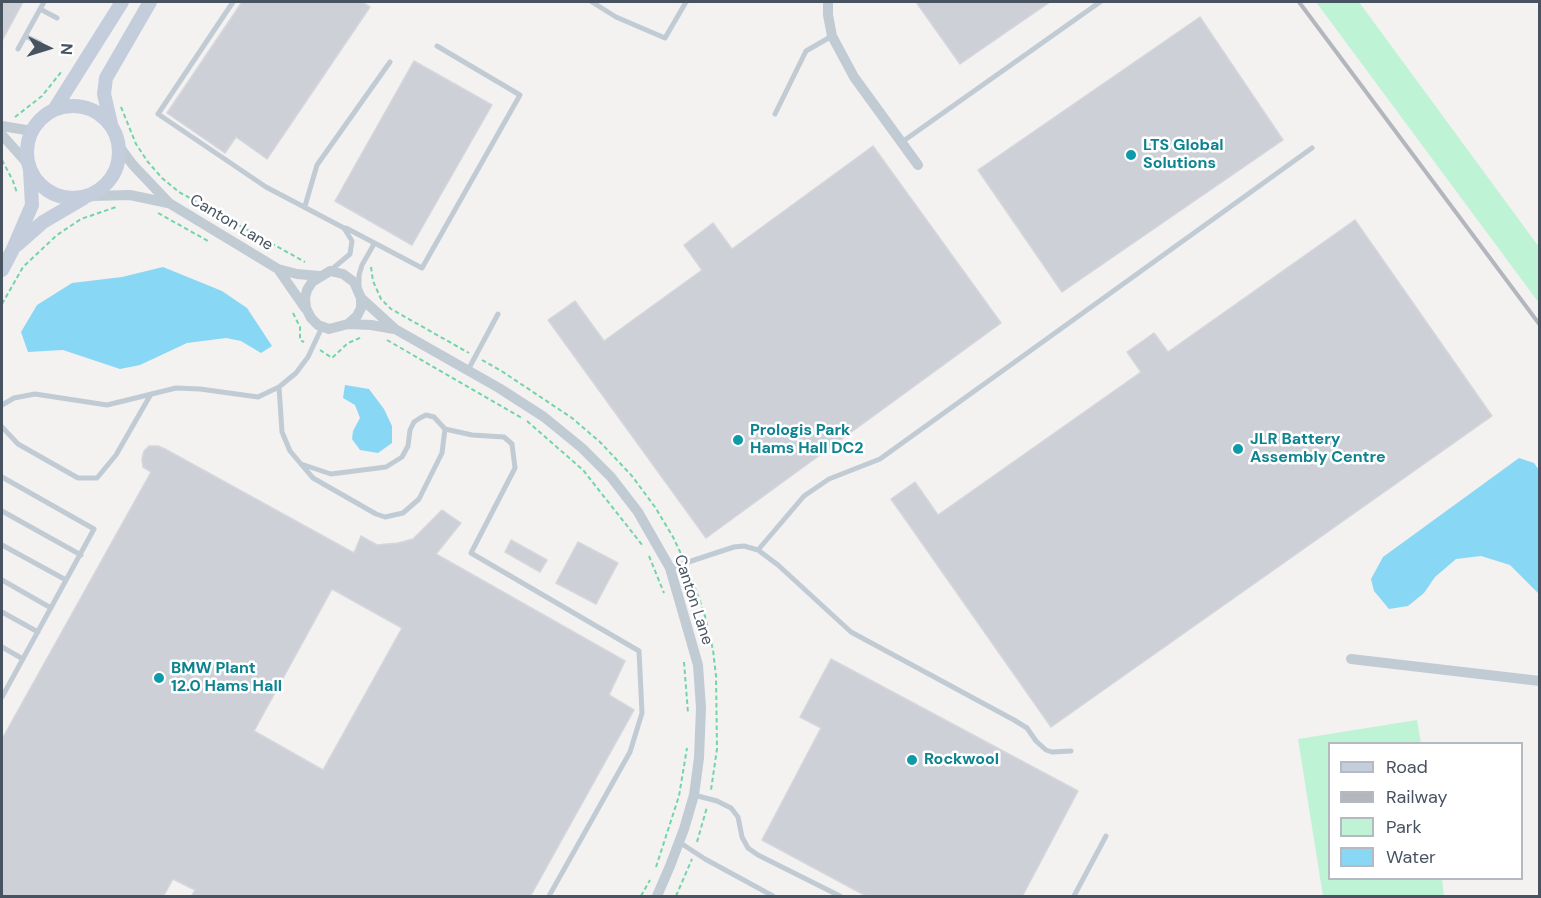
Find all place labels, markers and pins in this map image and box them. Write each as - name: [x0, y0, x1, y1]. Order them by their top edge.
- place label: LTS Global Solutions: [1143, 136, 1224, 174]
- marker: LTS Global Solutions: [1124, 148, 1138, 162]
- place label: Prologis Park Hams Hall DC2: [750, 421, 864, 459]
- place label: JLR Battery Assembly Centre: [1250, 430, 1386, 468]
- marker: Prologis Park Hams Hall DC2: [731, 433, 745, 447]
- marker: JLR Battery Assembly Centre: [1231, 442, 1245, 456]
- place label: BMW Plant 12.0 Hams Hall: [171, 659, 282, 697]
- marker: BMW Plant 12.0 Hams Hall: [152, 671, 166, 685]
- place label: Rockwool: [924, 750, 999, 770]
- marker: Rockwool: [905, 753, 919, 767]

